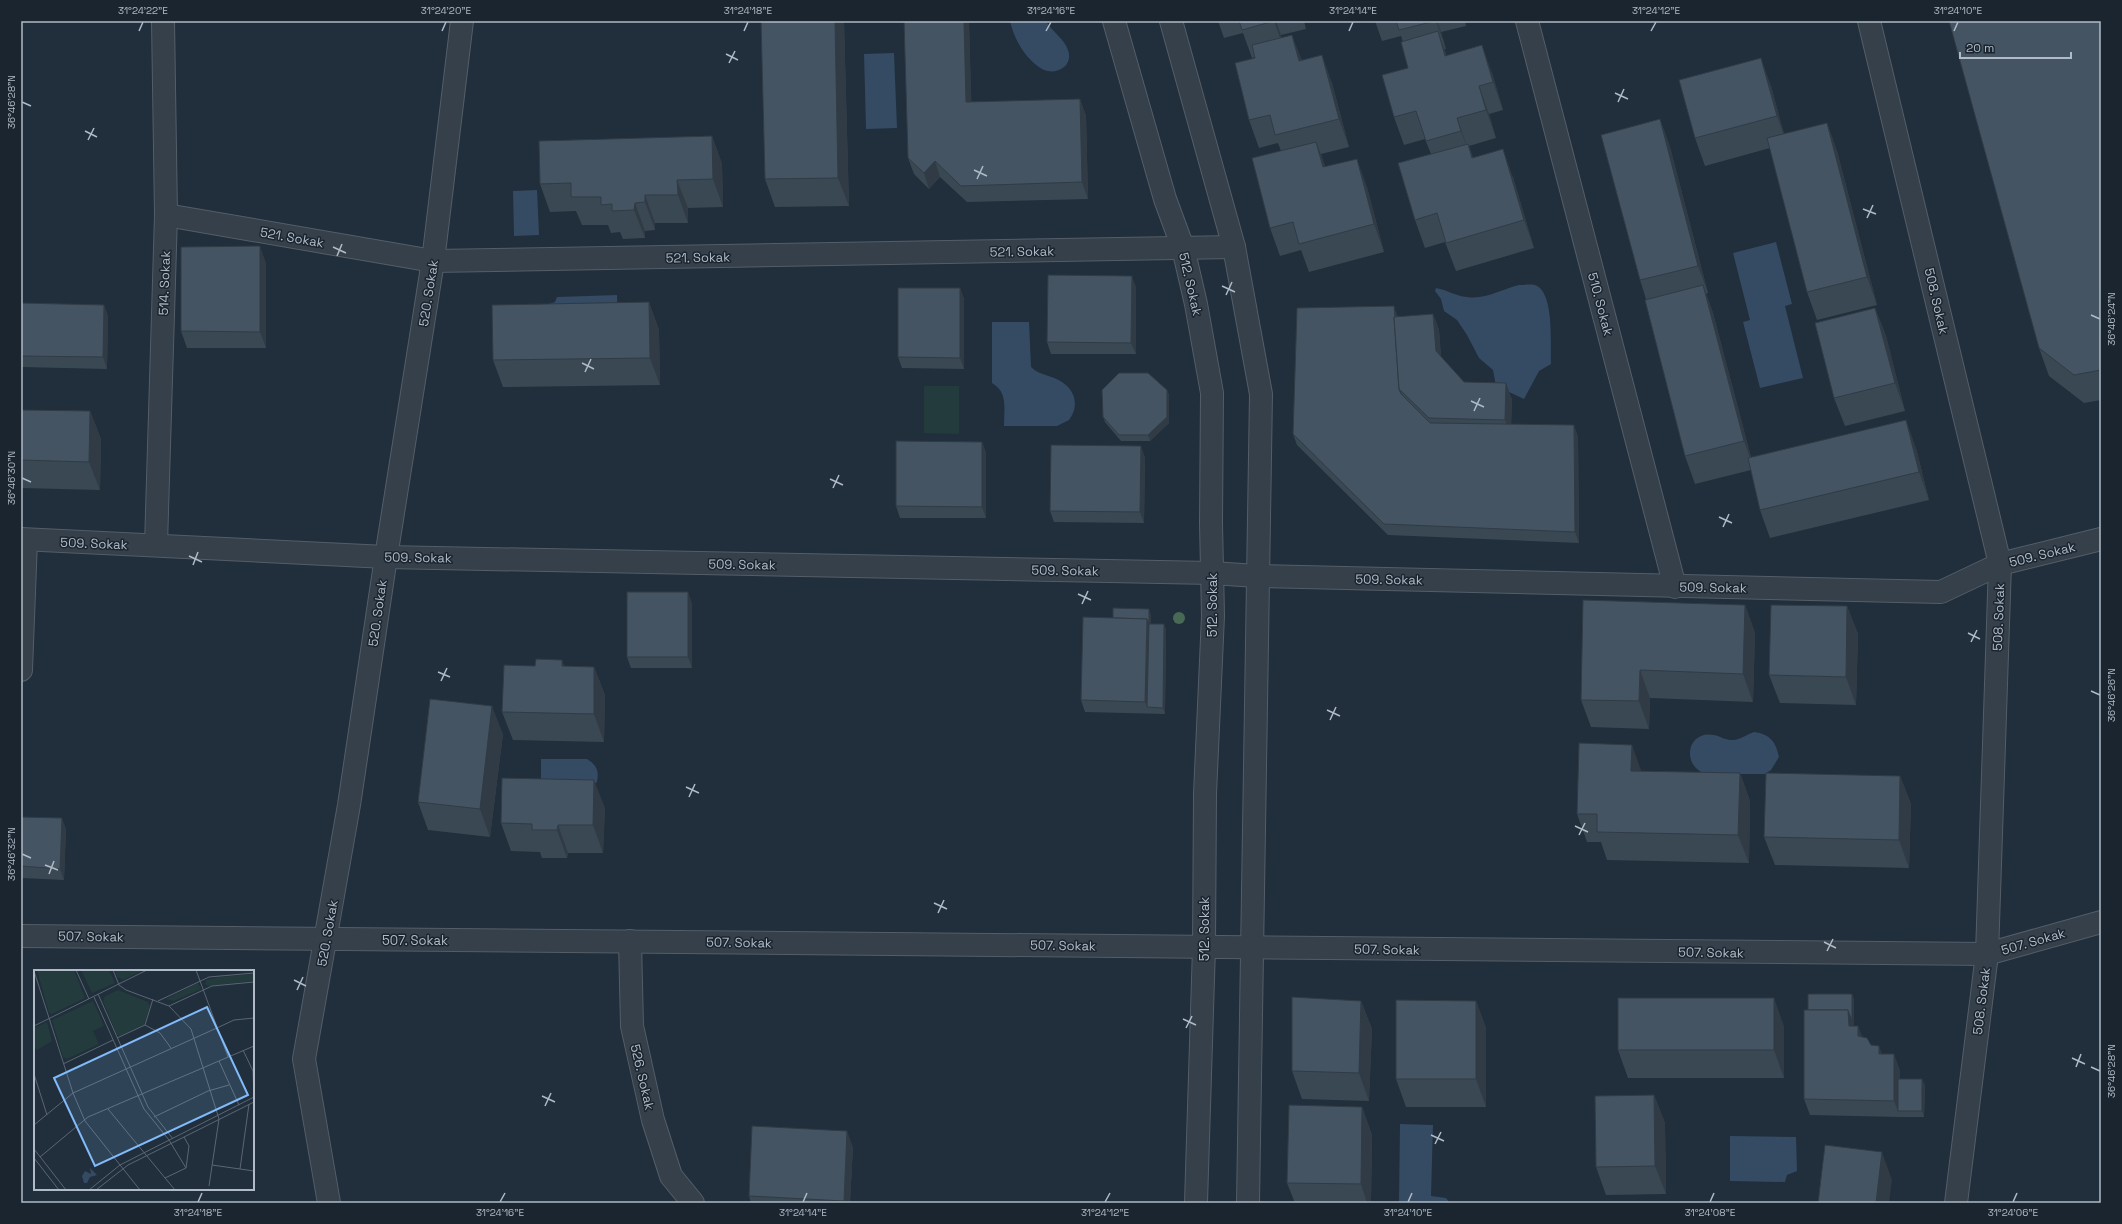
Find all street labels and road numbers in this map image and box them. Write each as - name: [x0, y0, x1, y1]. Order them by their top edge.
- street label: 521. Sokak: [259, 224, 325, 251]
- street label: 521. Sokak: [990, 242, 1054, 261]
- street label: 521. Sokak: [666, 248, 730, 267]
- street label: 514. Sokak: [155, 250, 174, 316]
- street label: 512. Sokak: [1175, 251, 1206, 317]
- street label: 520. Sokak: [415, 259, 442, 328]
- street label: 508. Sokak: [1921, 266, 1952, 336]
- street label: 510. Sokak: [1584, 271, 1617, 338]
- street label: 509. Sokak: [60, 534, 128, 553]
- street label: 509. Sokak: [2007, 538, 2077, 571]
- street label: 509. Sokak: [384, 548, 452, 567]
- street label: 509. Sokak: [708, 555, 776, 574]
- street label: 509. Sokak: [1031, 561, 1099, 580]
- street label: 509. Sokak: [1355, 570, 1423, 589]
- street label: 512. Sokak: [1204, 573, 1221, 637]
- street label: 509. Sokak: [1679, 578, 1747, 597]
- street label: 520. Sokak: [364, 579, 391, 648]
- street label: 508. Sokak: [1989, 583, 2008, 651]
- street label: 512. Sokak: [1196, 897, 1213, 961]
- street label: 520. Sokak: [313, 899, 342, 968]
- street label: 507. Sokak: [1999, 924, 2067, 959]
- street label: 507. Sokak: [58, 927, 124, 946]
- street label: 507. Sokak: [382, 932, 448, 949]
- street label: 507. Sokak: [706, 933, 772, 952]
- street label: 507. Sokak: [1030, 936, 1096, 955]
- street label: 507. Sokak: [1354, 940, 1420, 959]
- street label: 507. Sokak: [1678, 943, 1744, 962]
- street label: 508. Sokak: [1969, 966, 1994, 1036]
- street label: 526. Sokak: [627, 1043, 658, 1112]

